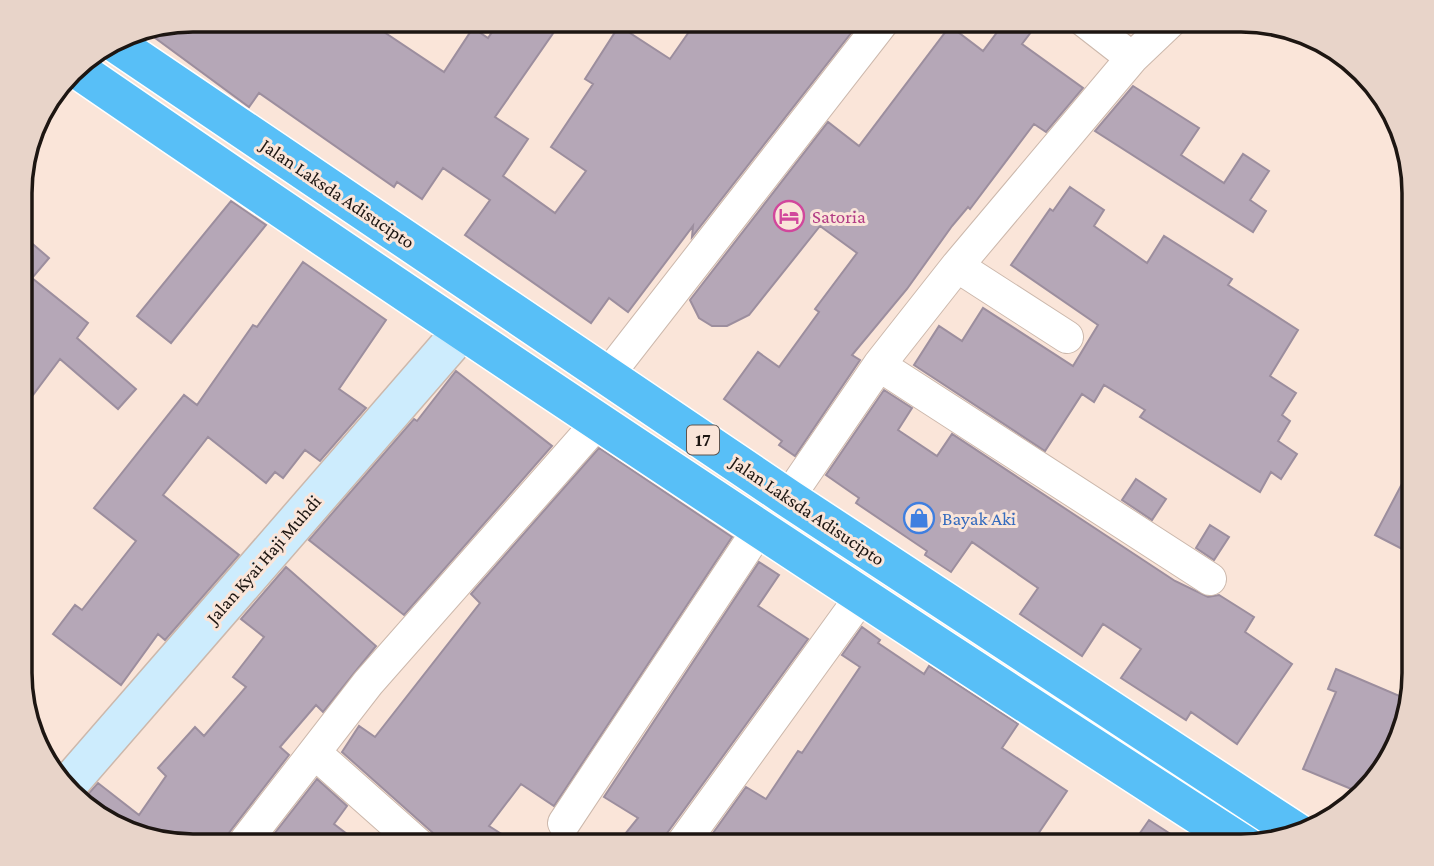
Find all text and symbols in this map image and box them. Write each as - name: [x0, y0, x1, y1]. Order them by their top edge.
- street label: Jalan Laksda Adisucipto: [255, 133, 419, 253]
- hotel icon: Satoria: [772, 199, 806, 233]
- place label: Satoria: [812, 206, 866, 227]
- road number: 17: [687, 426, 719, 454]
- street label: Jalan Laksda Adisucipto: [725, 450, 889, 570]
- street label: Jalan Kyai Haji Muhdi: [200, 491, 326, 630]
- shop icon: Bayak Aki: [902, 501, 936, 535]
- place label: Bayak Aki: [942, 508, 1016, 529]

